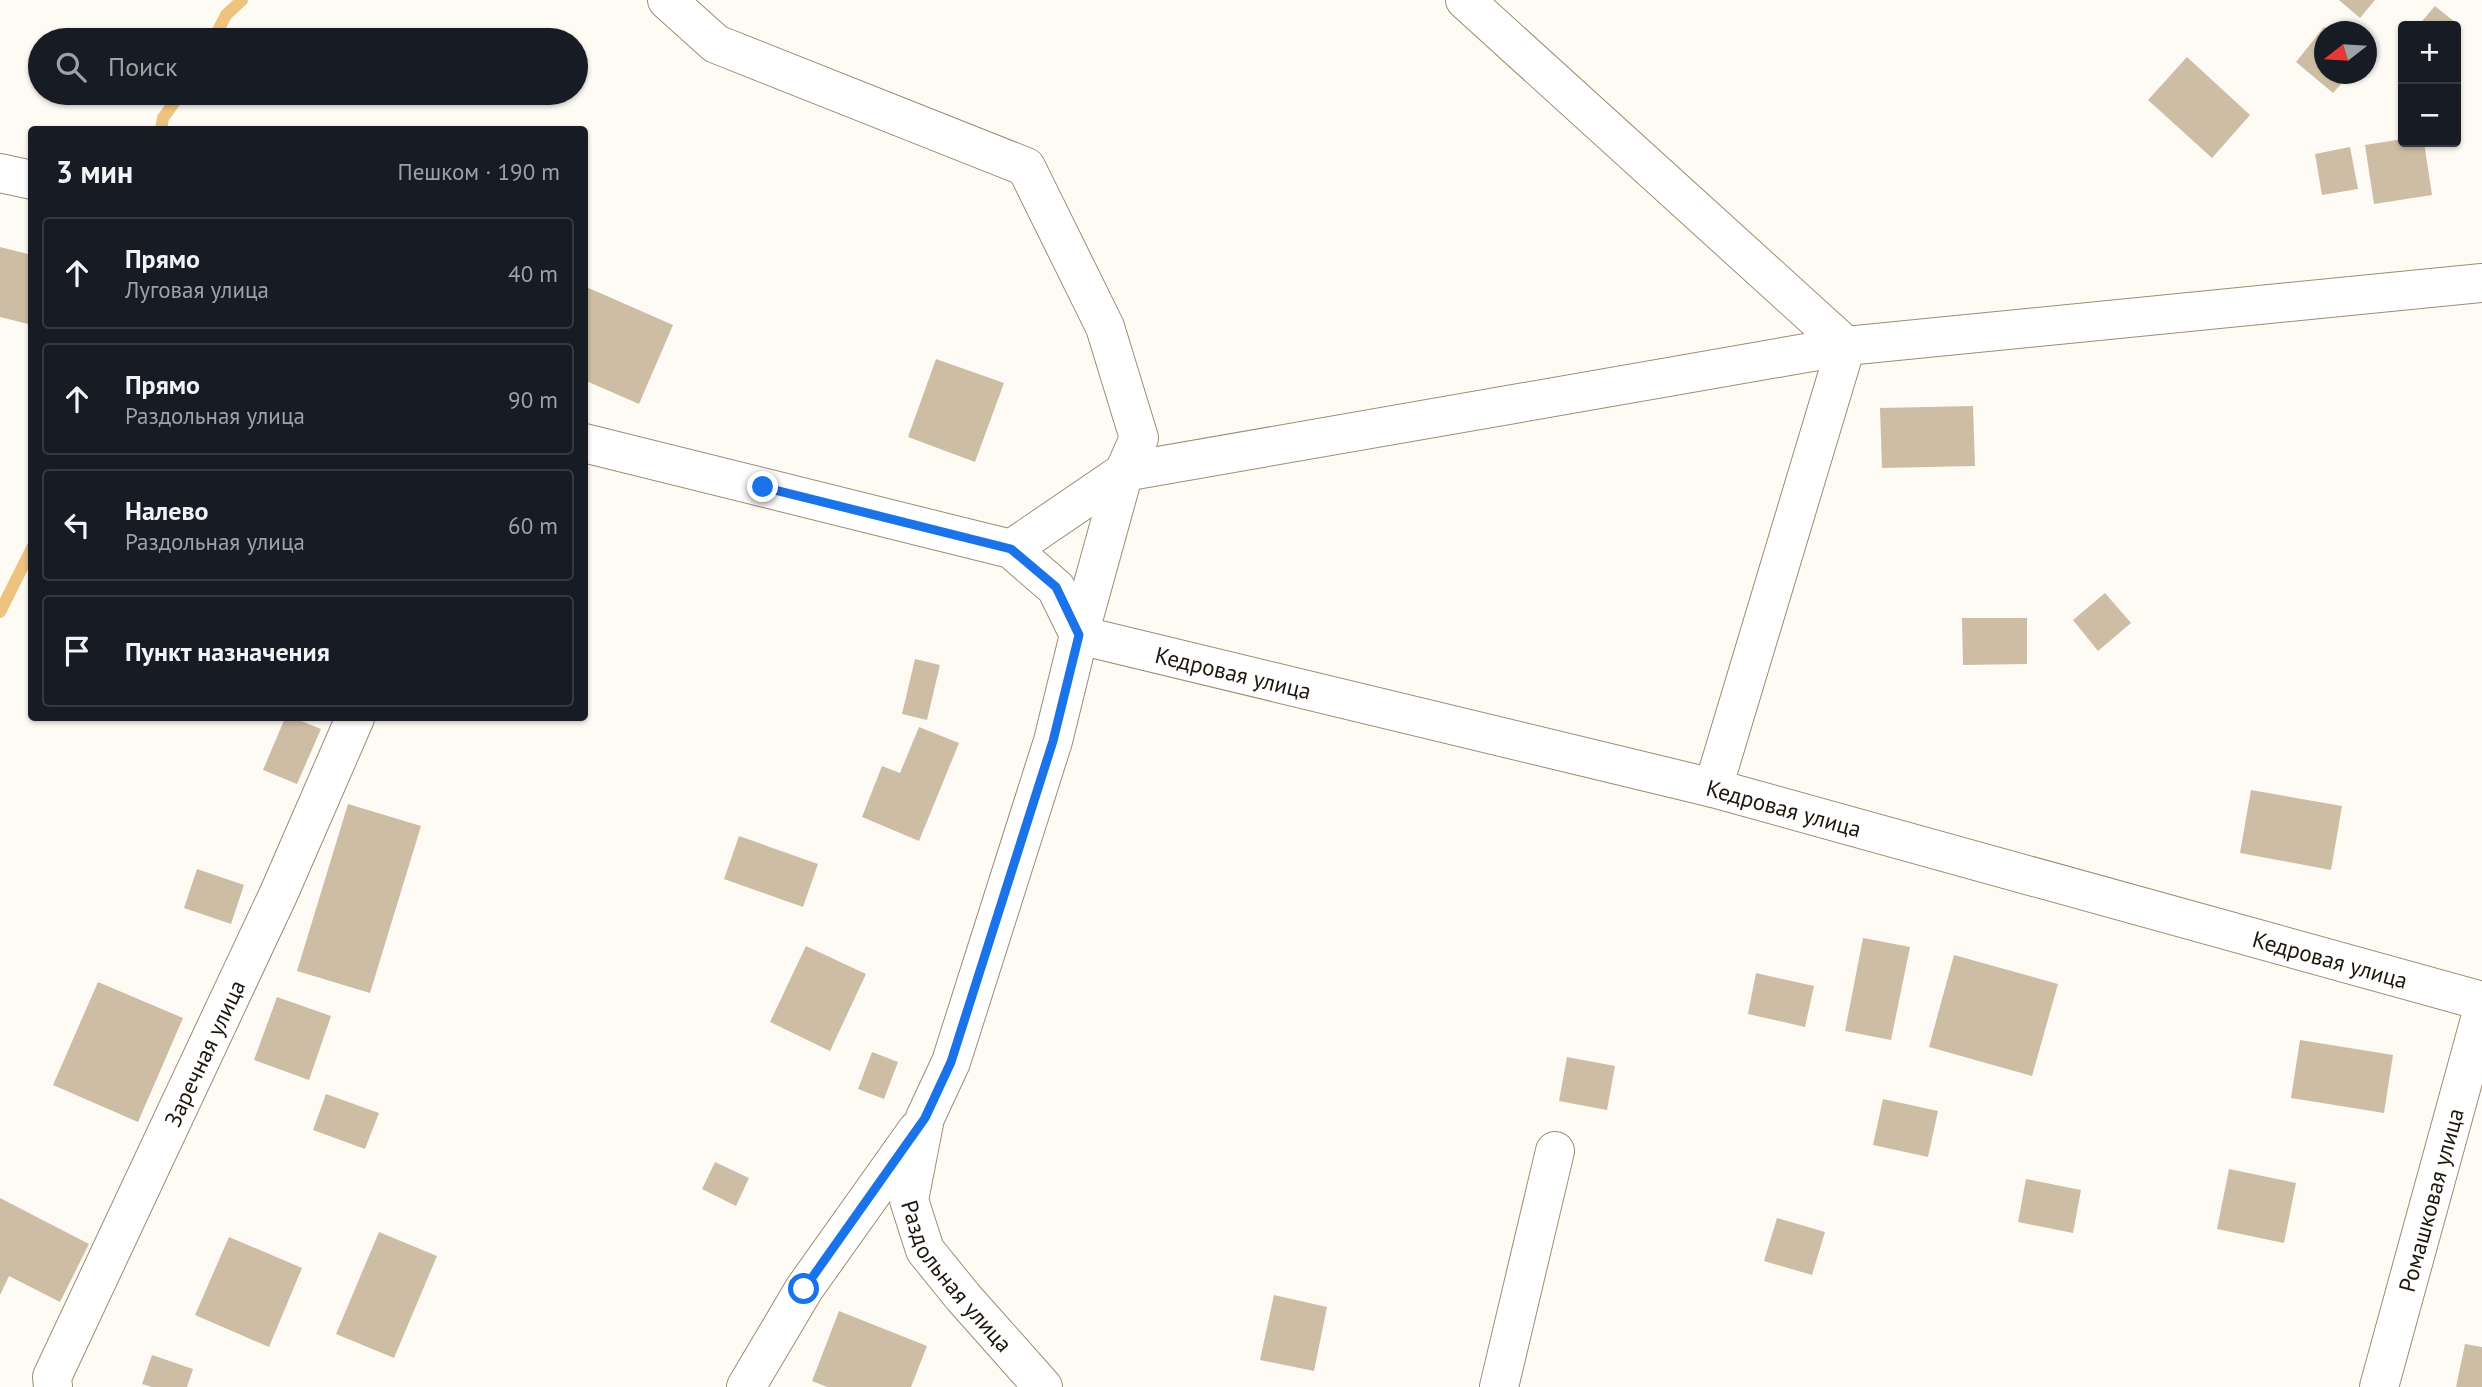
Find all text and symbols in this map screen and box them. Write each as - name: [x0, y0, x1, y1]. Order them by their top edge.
- north arrow: [2314, 21, 2377, 84]
- map controls: [2398, 21, 2461, 147]
- button: +: [2398, 21, 2461, 84]
- search box: [28, 28, 588, 105]
- icon: search: [52, 48, 90, 86]
- text: Поиск: [108, 50, 177, 83]
- button: −: [2398, 84, 2461, 147]
- text: 3 мин: [56, 152, 133, 191]
- text: Пешком · 190 m: [397, 157, 560, 186]
- text: Прямо: [125, 242, 200, 275]
- icon: ahead: [58, 254, 96, 292]
- text: 40 m: [508, 259, 558, 288]
- text: Луговая улица: [125, 275, 269, 304]
- text: Прямо: [125, 368, 200, 401]
- icon: ahead: [58, 380, 96, 418]
- text: 90 m: [508, 385, 558, 414]
- text: Раздольная улица: [125, 401, 305, 430]
- route end: [747, 471, 778, 502]
- text: Налево: [125, 494, 209, 527]
- icon: left: [58, 506, 96, 544]
- text: 60 m: [508, 511, 558, 540]
- text: Раздольная улица: [125, 527, 305, 556]
- icon: arrive: [58, 632, 96, 670]
- text: Пункт назначения: [125, 635, 330, 668]
- street label: Кедровая улица: [1152, 639, 1314, 705]
- street label: Кедровая улица: [1703, 772, 1865, 843]
- street label: Кедровая улица: [2250, 924, 2411, 994]
- street label: Заречная улица: [157, 975, 251, 1131]
- street label: Ромашковая улица: [2391, 1105, 2469, 1295]
- street label: Раздольная улица: [895, 1196, 1019, 1357]
- route start: [788, 1273, 819, 1304]

